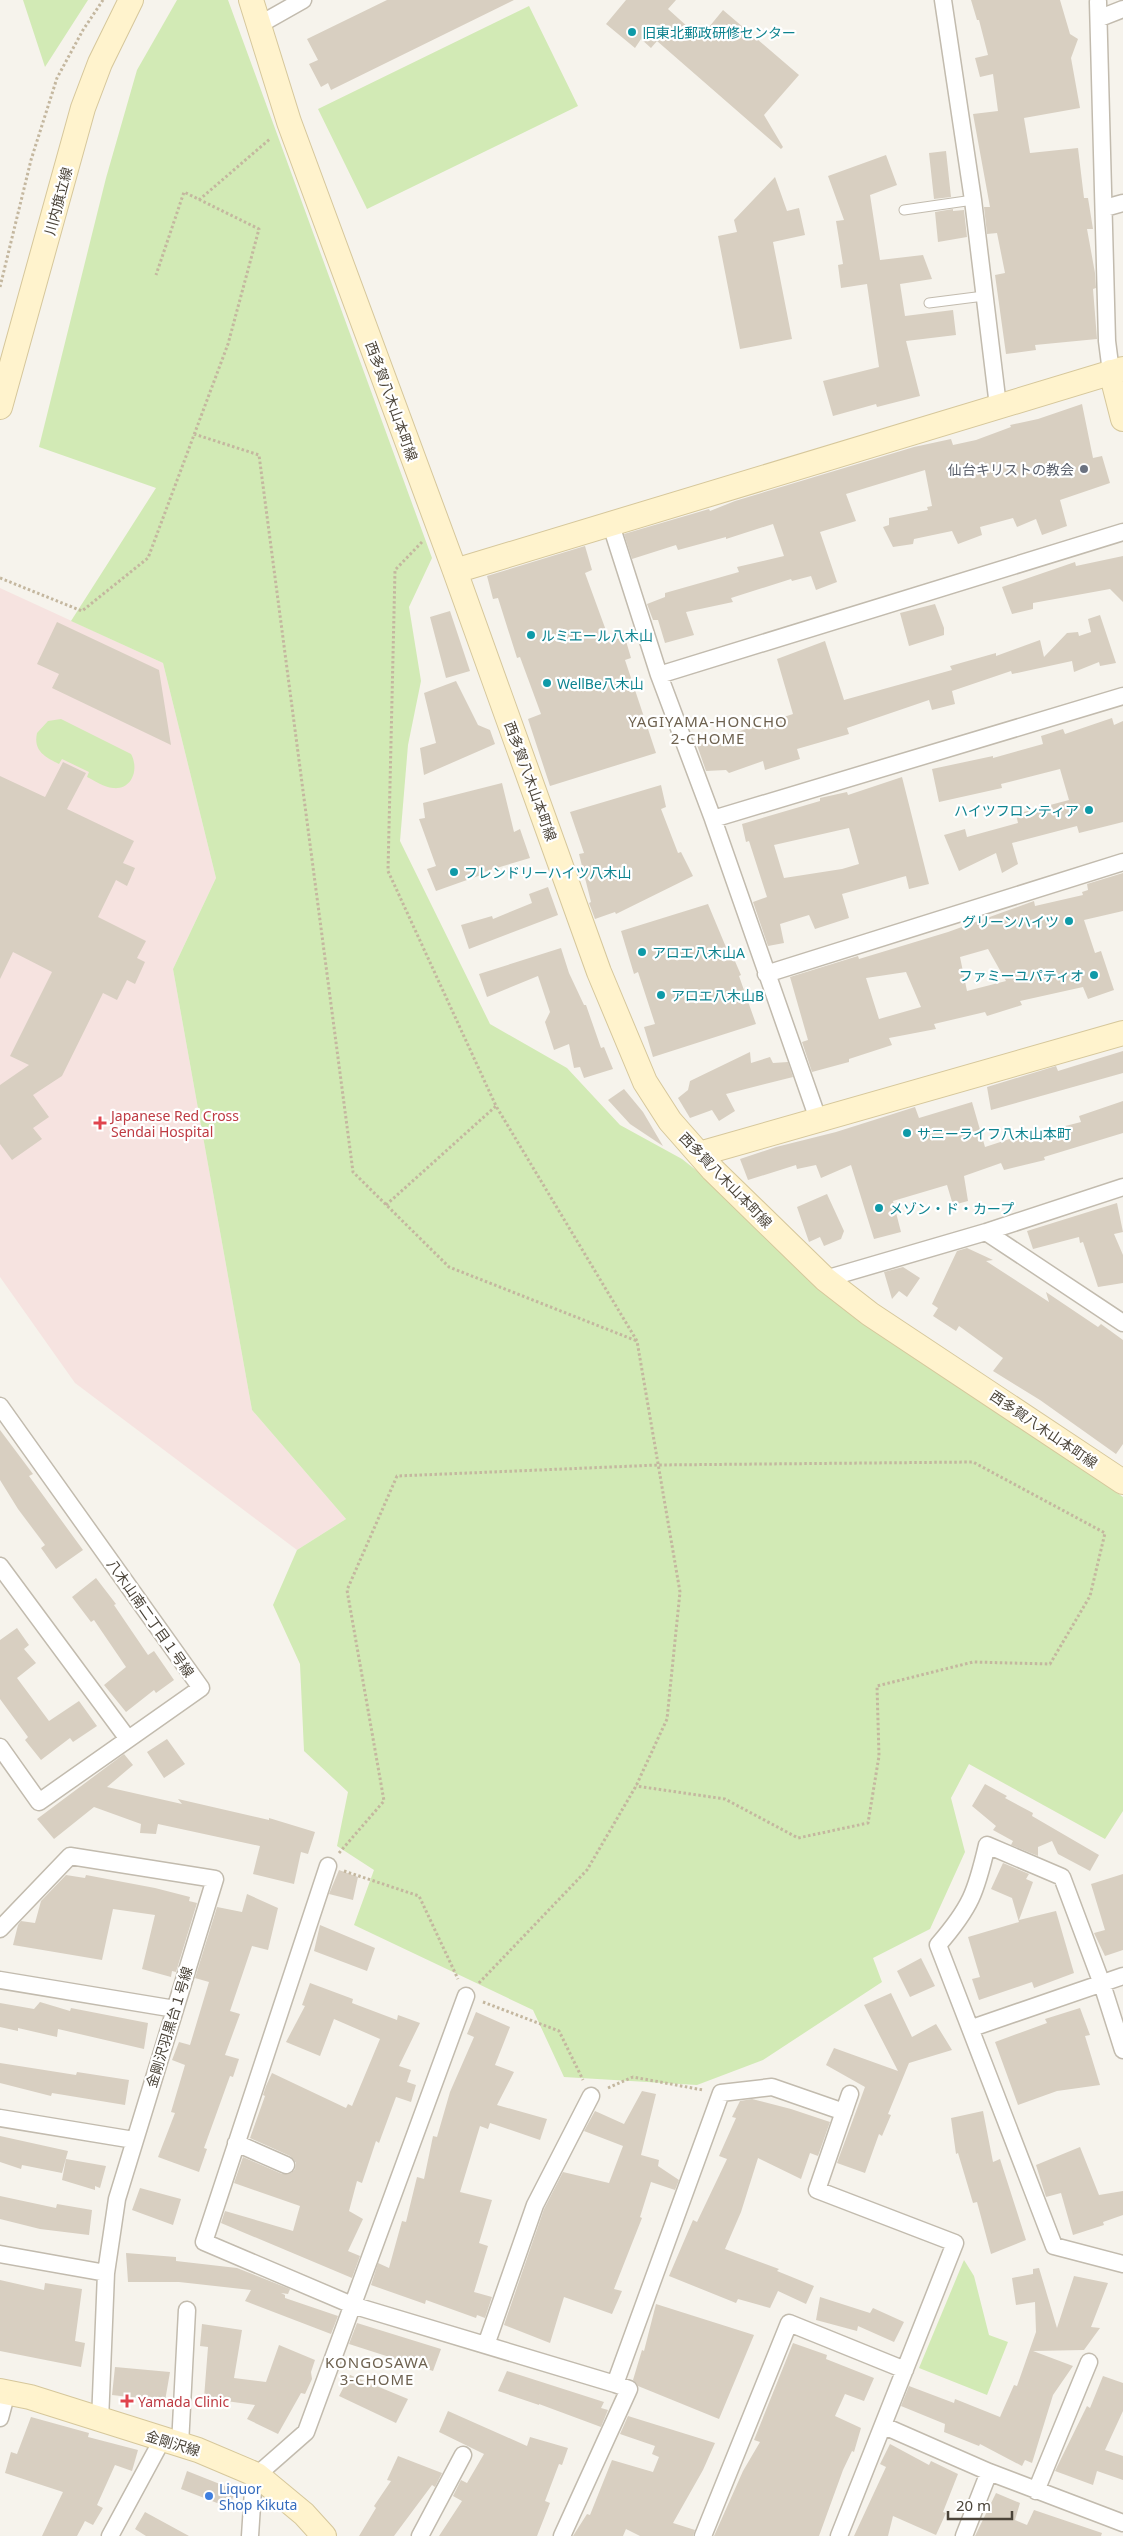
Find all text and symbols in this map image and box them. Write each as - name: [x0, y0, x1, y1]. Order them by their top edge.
- place label: 旧東北郵政研修センター: [642, 23, 796, 42]
- marker: 旧東北郵政研修センター: [626, 26, 638, 38]
- street label: 川内旗立線: [40, 165, 76, 237]
- street label: 西多賀八木山本町線: [362, 339, 422, 463]
- place label: 仙台キリストの教会: [948, 460, 1074, 479]
- marker: 仙台キリストの教会: [1078, 463, 1090, 475]
- place label: ルミエール八木山: [541, 626, 653, 645]
- marker: ルミエール八木山: [525, 629, 537, 641]
- place label: WellBe八木山: [557, 674, 644, 693]
- marker: WellBe八木山: [541, 677, 553, 689]
- district label: YAGIYAMA-HONCHO 2-CHOME: [628, 711, 788, 748]
- street label: 西多賀八木山本町線: [501, 719, 561, 843]
- place label: ハイツフロンティア: [954, 801, 1079, 820]
- marker: ハイツフロンティア: [1083, 804, 1095, 816]
- place label: フレンドリーハイツ八木山: [464, 863, 631, 882]
- marker: フレンドリーハイツ八木山: [448, 866, 460, 878]
- place label: グリーンハイツ: [962, 912, 1059, 931]
- marker: グリーンハイツ: [1063, 915, 1075, 927]
- place label: アロエ八木山A: [652, 943, 745, 962]
- marker: アロエ八木山A: [636, 946, 648, 958]
- place label: ファミーユパティオ: [959, 966, 1084, 985]
- marker: ファミーユパティオ: [1088, 969, 1100, 981]
- place label: アロエ八木山B: [671, 986, 764, 1005]
- marker: アロエ八木山B: [655, 989, 667, 1001]
- place label: Japanese Red Cross Sendai Hospital: [109, 1106, 239, 1141]
- marker: Japanese Red Cross Sendai Hospital: [93, 1116, 107, 1130]
- place label: サニーライフ八木山本町: [917, 1124, 1071, 1143]
- marker: サニーライフ八木山本町: [901, 1127, 913, 1139]
- street label: 西多賀八木山本町線: [675, 1128, 777, 1232]
- place label: メゾン・ド・カープ: [889, 1199, 1014, 1218]
- marker: メゾン・ド・カープ: [873, 1202, 885, 1214]
- street label: 西多賀八木山本町線: [986, 1386, 1102, 1472]
- street label: 八木山南二丁目１号線: [103, 1555, 199, 1681]
- street label: 金剛沢羽黒台１号線: [141, 1964, 197, 2090]
- district label: KONGOSAWA 3-CHOME: [325, 2352, 429, 2389]
- place label: Yamada Clinic: [138, 2392, 229, 2411]
- marker: Yamada Clinic: [120, 2394, 134, 2408]
- street label: 金剛沢線: [143, 2426, 203, 2460]
- place label: Liquor Shop Kikuta: [219, 2479, 297, 2514]
- scale bar: [948, 2488, 1012, 2520]
- marker: Liquor Shop Kikuta: [203, 2490, 215, 2502]
- text: 20 m: [956, 2495, 991, 2515]

